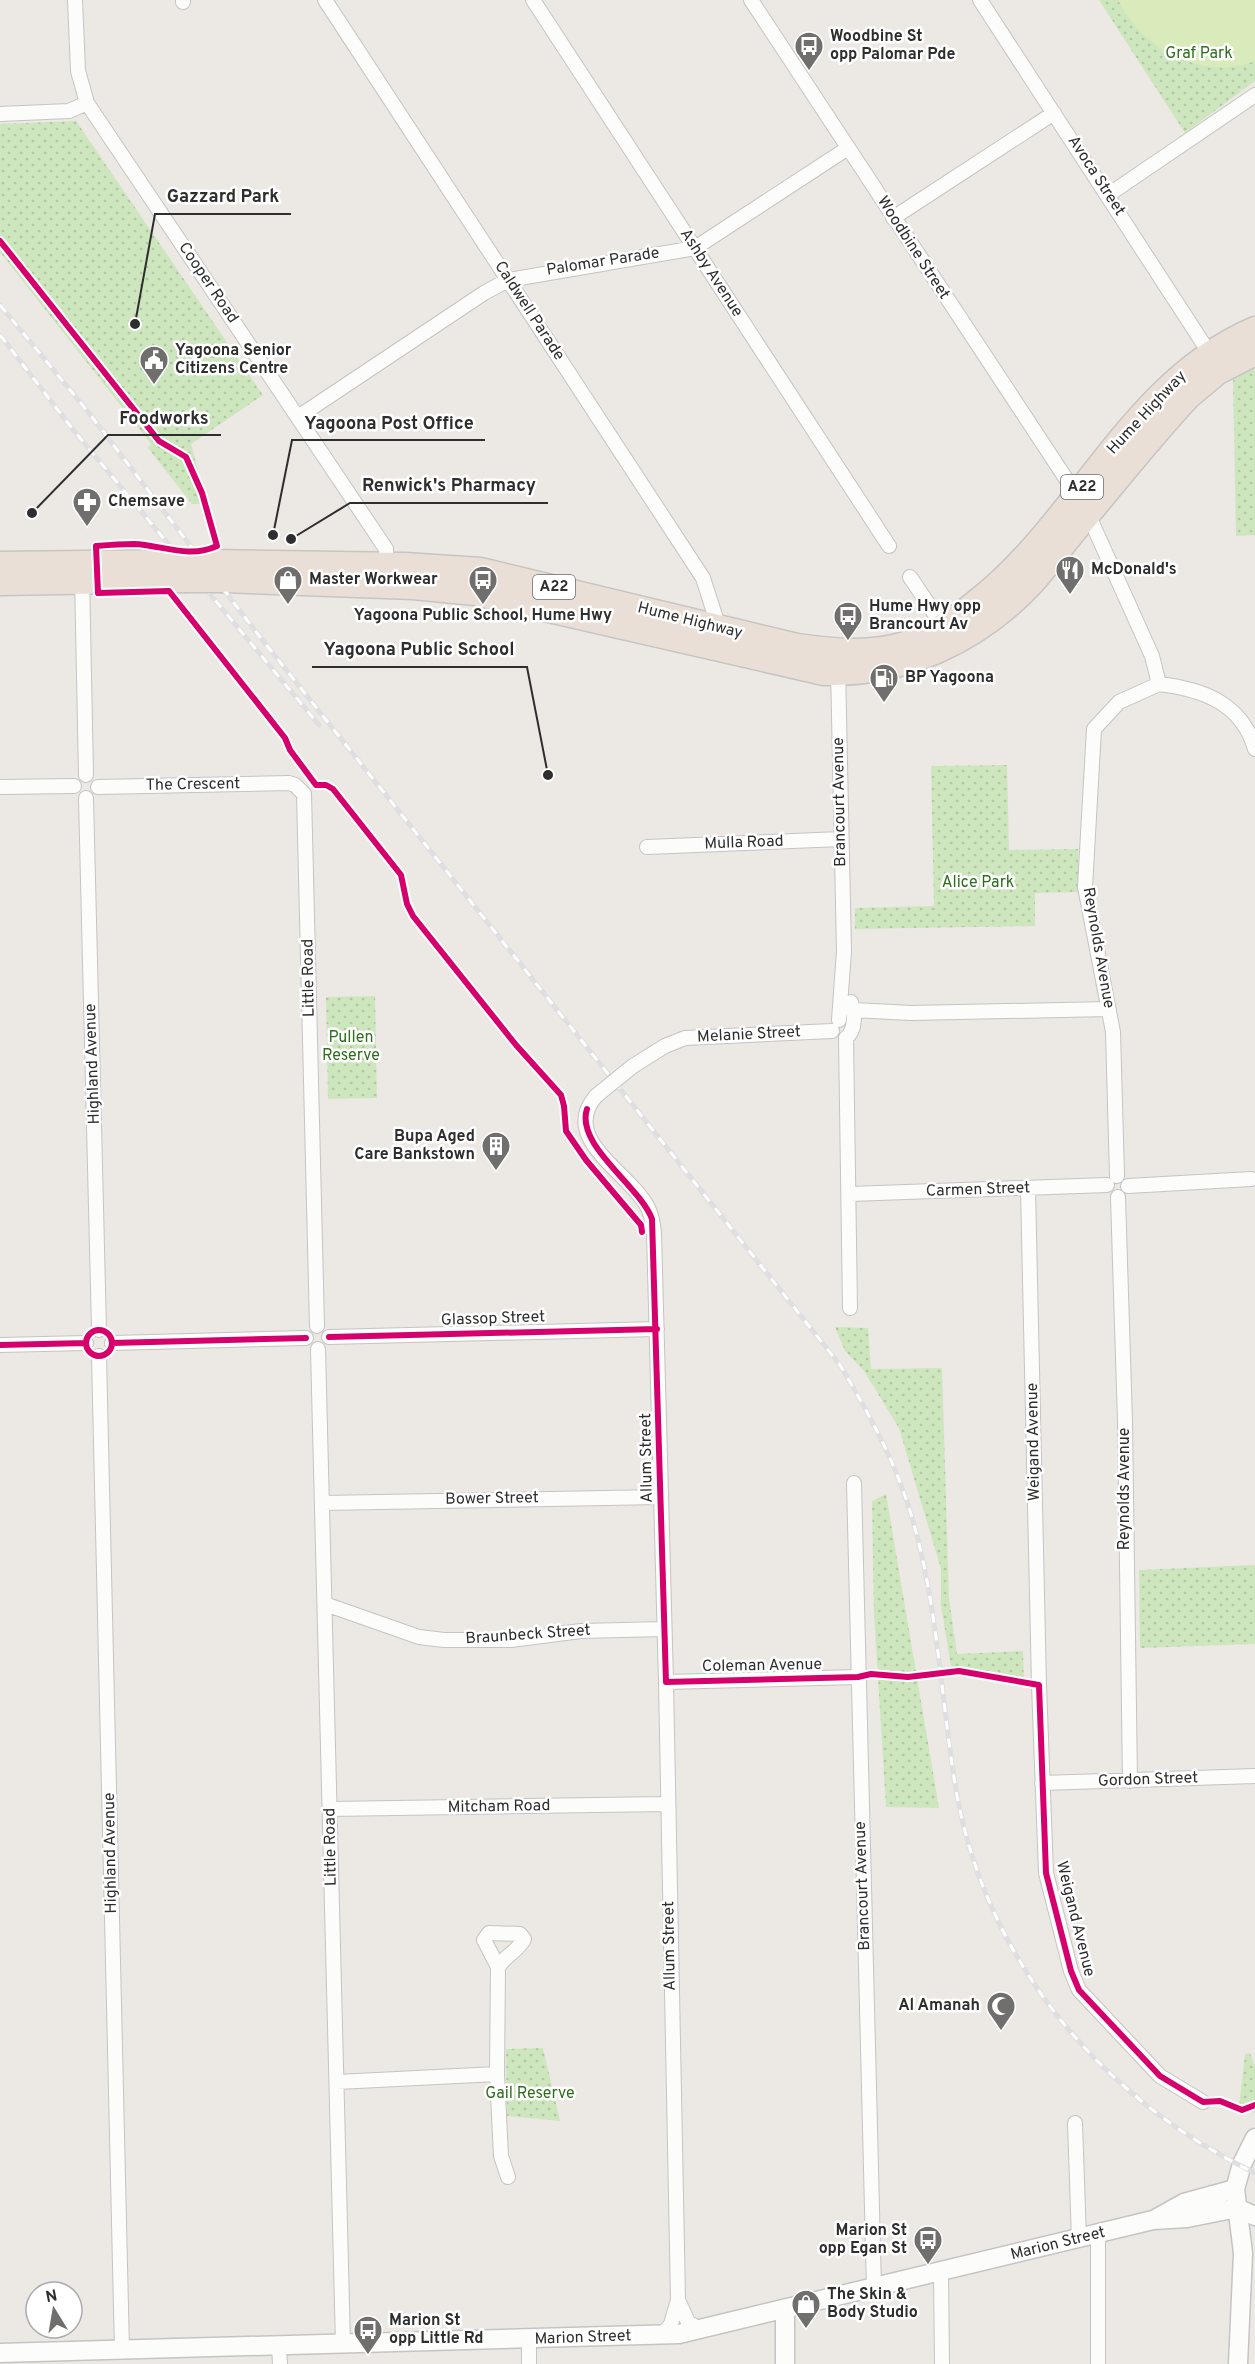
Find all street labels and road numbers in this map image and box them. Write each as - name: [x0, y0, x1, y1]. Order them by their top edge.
- street label: Avoca Street: [1063, 132, 1129, 220]
- street label: Woodbine Street: [872, 193, 954, 303]
- street label: Ashby Avenue: [675, 225, 747, 321]
- street label: Cooper Road: [174, 239, 242, 327]
- street label: Palomar Parade: [545, 243, 661, 281]
- street label: Caldwell Parade: [489, 258, 569, 364]
- street label: Hume Highway: [1103, 367, 1191, 459]
- road number: A22: [1061, 475, 1103, 499]
- road number: A22: [533, 575, 575, 599]
- street label: Hume Highway: [635, 598, 745, 644]
- street label: Brancourt Avenue: [829, 737, 851, 867]
- street label: The Crescent: [146, 774, 240, 796]
- street label: Mulla Road: [704, 832, 784, 854]
- street label: Reynolds Avenue: [1078, 886, 1118, 1010]
- street label: Little Road: [298, 939, 320, 1017]
- street label: Highland Avenue: [81, 1003, 105, 1125]
- street label: Melanie Street: [697, 1022, 801, 1048]
- street label: Carmen Street: [925, 1178, 1031, 1202]
- street label: Glassop Street: [441, 1307, 545, 1331]
- street label: Weigand Avenue: [1023, 1383, 1045, 1501]
- street label: Allum Street: [636, 1413, 658, 1503]
- street label: Reynolds Avenue: [1115, 1428, 1135, 1550]
- street label: Bower Street: [445, 1488, 539, 1510]
- street label: Braunbeck Street: [465, 1621, 591, 1649]
- street label: Coleman Avenue: [702, 1655, 822, 1677]
- street label: Gordon Street: [1098, 1768, 1198, 1792]
- street label: Highland Avenue: [100, 1792, 122, 1914]
- street label: Mitcham Road: [447, 1796, 551, 1818]
- street label: Little Road: [320, 1808, 342, 1886]
- street label: Brancourt Avenue: [851, 1821, 875, 1951]
- street label: Weigand Avenue: [1051, 1859, 1099, 1979]
- street label: Allum Street: [659, 1901, 681, 1991]
- street label: Marion Street: [1009, 2223, 1107, 2265]
- street label: Marion Street: [534, 2326, 632, 2350]

